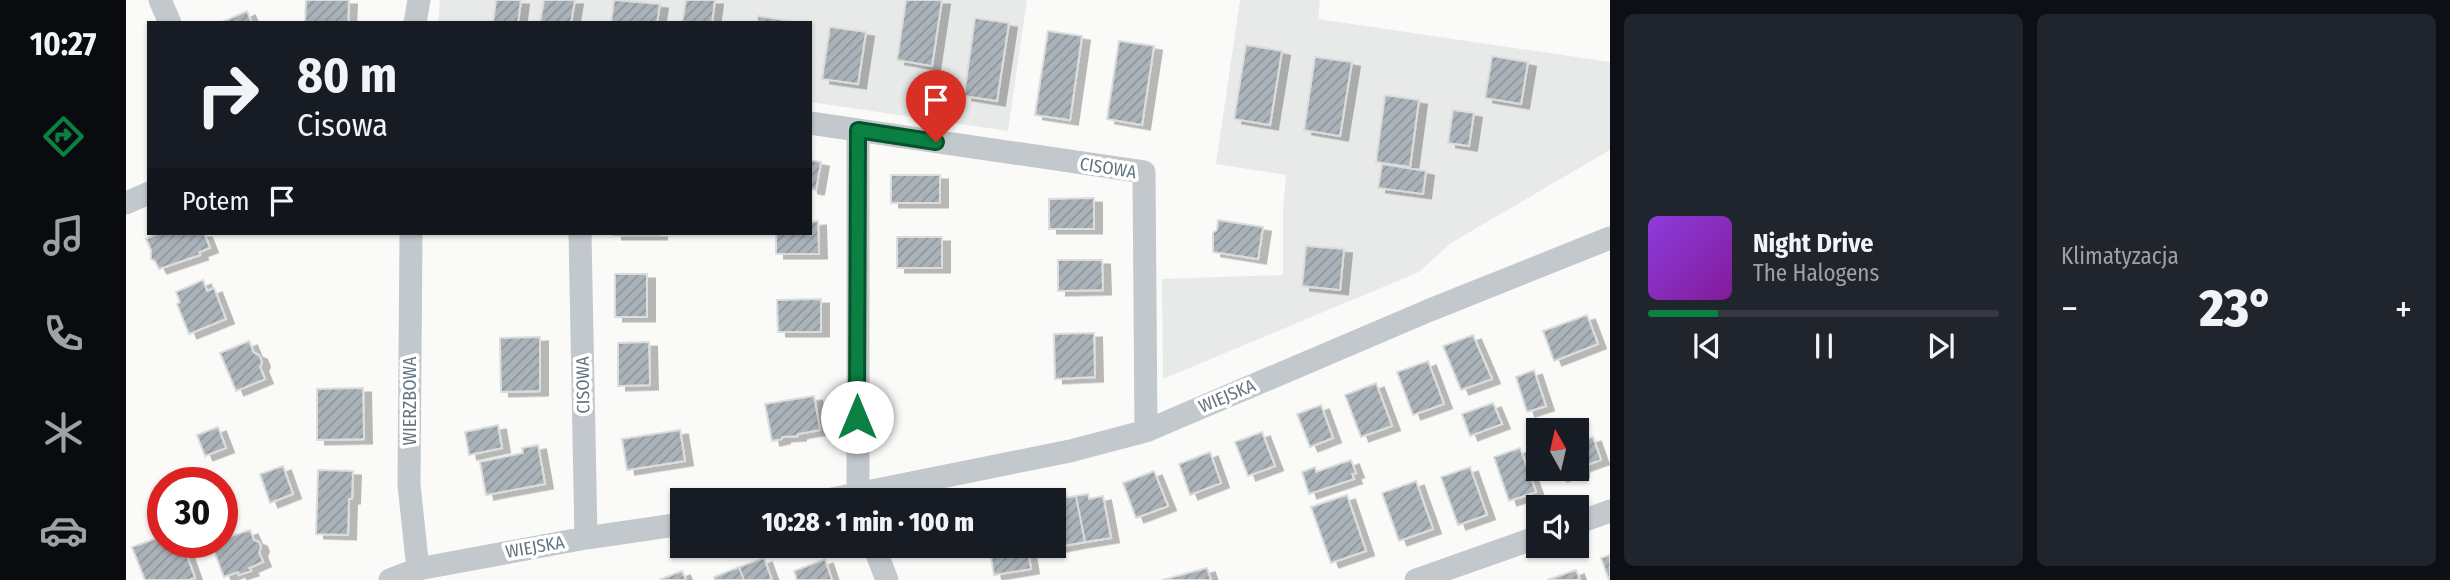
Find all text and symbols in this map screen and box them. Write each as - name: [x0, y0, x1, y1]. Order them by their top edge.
- text: 10:27: [30, 25, 96, 63]
- text: 80 m: [297, 46, 397, 105]
- icon: right: [182, 49, 273, 140]
- pin: [906, 70, 966, 142]
- icon: arrive: [917, 81, 955, 119]
- text: Cisowa: [297, 106, 388, 144]
- icon: directions: [39, 112, 88, 161]
- street label: CISOWA: [1078, 153, 1138, 183]
- icon: arrive: [263, 182, 301, 220]
- text: Potem: [182, 186, 249, 217]
- icon: music: [39, 211, 88, 260]
- text: Night Drive: [1753, 228, 1873, 259]
- text: Klimatyzacja: [2061, 242, 2179, 270]
- text: The Halogens: [1753, 259, 1879, 287]
- text: 23°: [2200, 277, 2273, 340]
- text: −: [2061, 286, 2078, 332]
- text: +: [2395, 286, 2412, 332]
- icon: phone: [39, 309, 88, 358]
- icon: previous: [1688, 327, 1726, 365]
- icon: pause: [1805, 327, 1843, 365]
- icon: next: [1922, 327, 1960, 365]
- street label: WIERZBOWA: [399, 356, 421, 445]
- street label: CISOWA: [571, 356, 594, 414]
- street label: WIEJSKA: [1195, 374, 1259, 418]
- position arrow: [820, 380, 894, 454]
- icon: climate: [39, 408, 88, 457]
- north arrow: [1526, 418, 1589, 481]
- map controls: [1526, 418, 1589, 558]
- speed limit sign: 30: [147, 467, 238, 558]
- button: sound: [1526, 495, 1589, 558]
- icon: car: [39, 506, 88, 555]
- text: 10:28 · 1 min · 100 m: [762, 507, 974, 538]
- street label: WIEJSKA: [504, 531, 567, 563]

